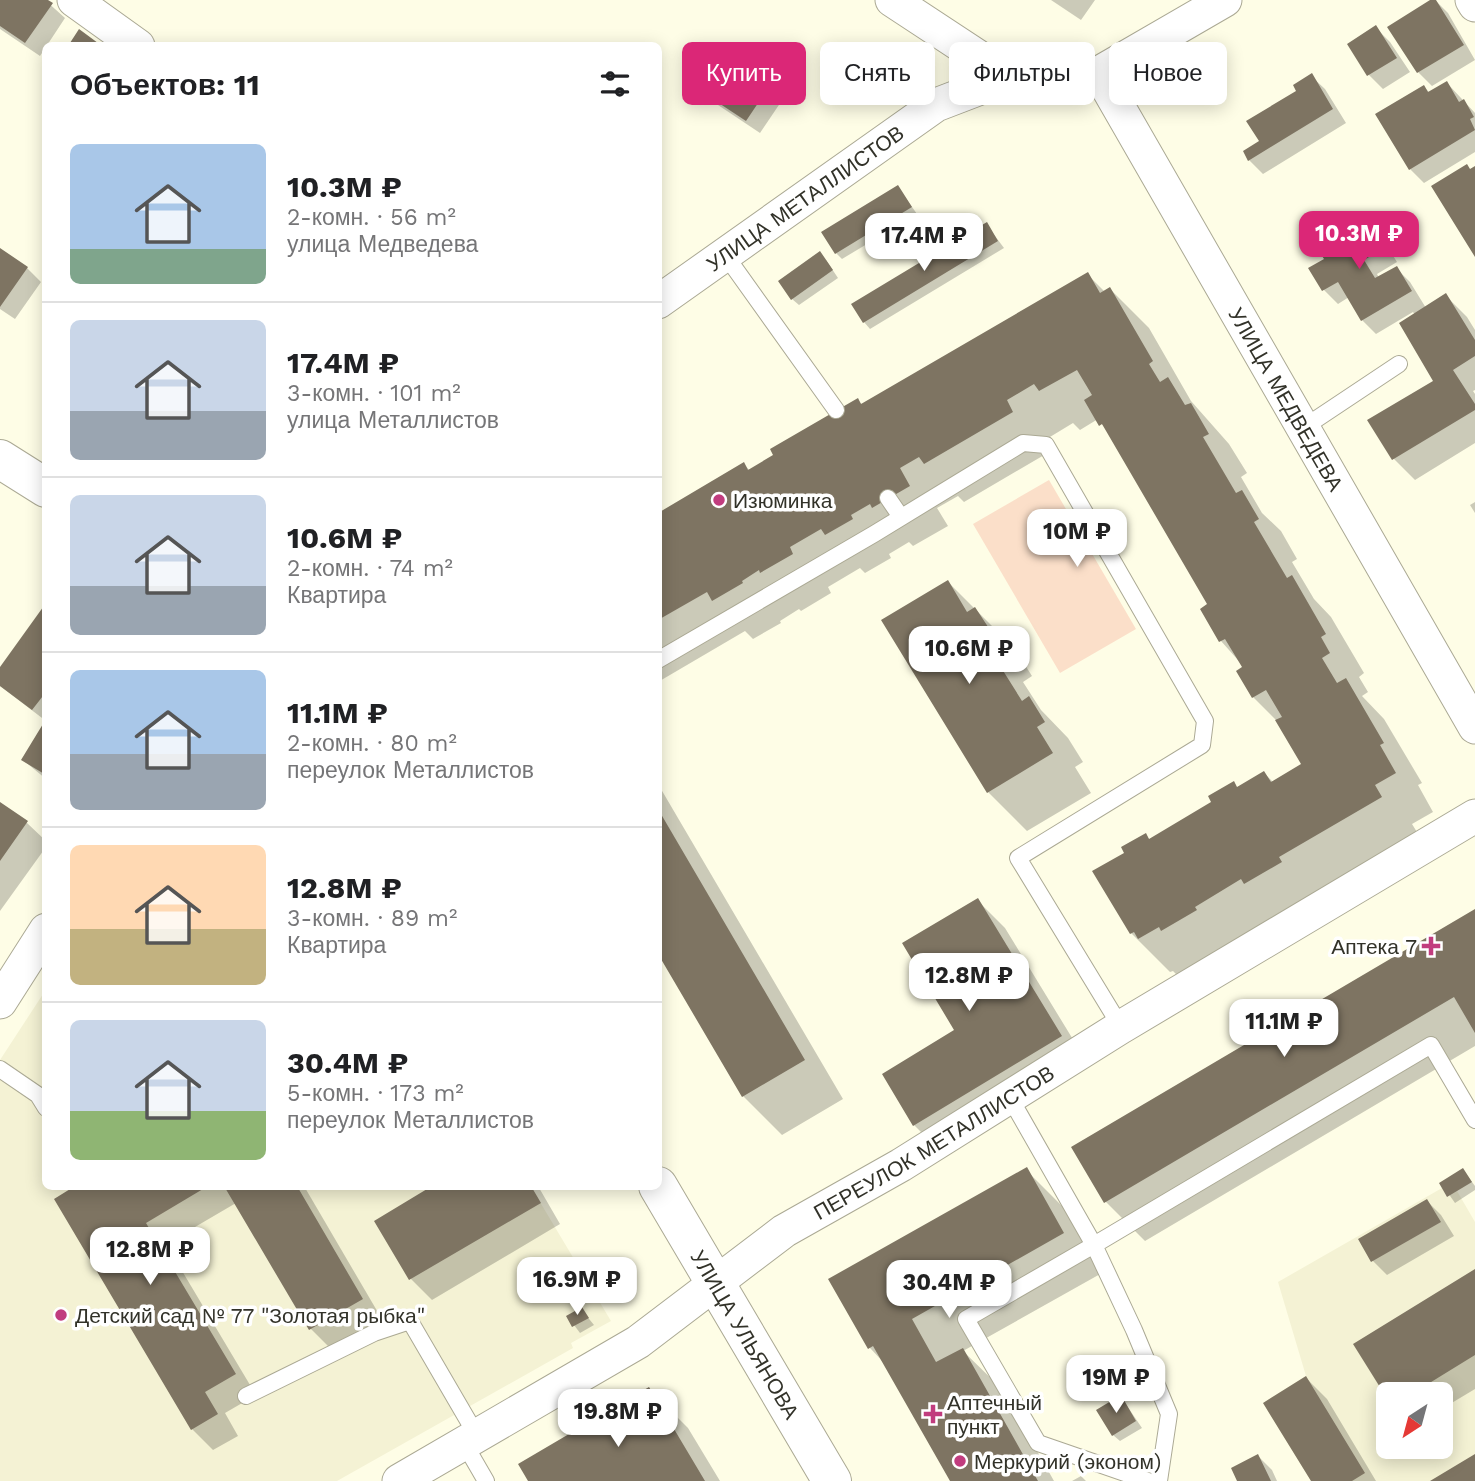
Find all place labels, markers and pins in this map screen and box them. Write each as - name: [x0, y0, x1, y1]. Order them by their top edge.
- pin: 10.3M ₽: [1294, 212, 1424, 271]
- pin: 17.4M ₽: [859, 214, 989, 273]
- place label: Изюминка: [733, 488, 833, 513]
- marker: Изюминка: [711, 492, 727, 508]
- pin: 10M ₽: [1028, 510, 1126, 569]
- pin: 10.6M ₽: [904, 626, 1034, 686]
- place label: Аптека 7: [1331, 934, 1417, 959]
- marker: Аптека 7: [1423, 938, 1439, 954]
- pin: 12.8M ₽: [904, 954, 1034, 1013]
- pin: 11.1M ₽: [1219, 1000, 1349, 1059]
- pin: 12.8M ₽: [85, 1228, 215, 1287]
- pin: 16.9M ₽: [512, 1258, 642, 1317]
- pin: 30.4M ₽: [884, 1260, 1014, 1320]
- place label: Детский сад № 77 "Золотая рыбка": [75, 1303, 425, 1328]
- marker: Детский сад № 77 "Золотая рыбка": [53, 1307, 69, 1323]
- pin: 19M ₽: [1067, 1356, 1165, 1415]
- pin: 19.8M ₽: [553, 1390, 683, 1449]
- place label: Аптечный пункт: [947, 1390, 1042, 1439]
- marker: Аптечный пункт: [925, 1406, 941, 1422]
- place label: Меркурий (эконом): [974, 1449, 1161, 1474]
- marker: Меркурий (эконом): [952, 1453, 968, 1469]

